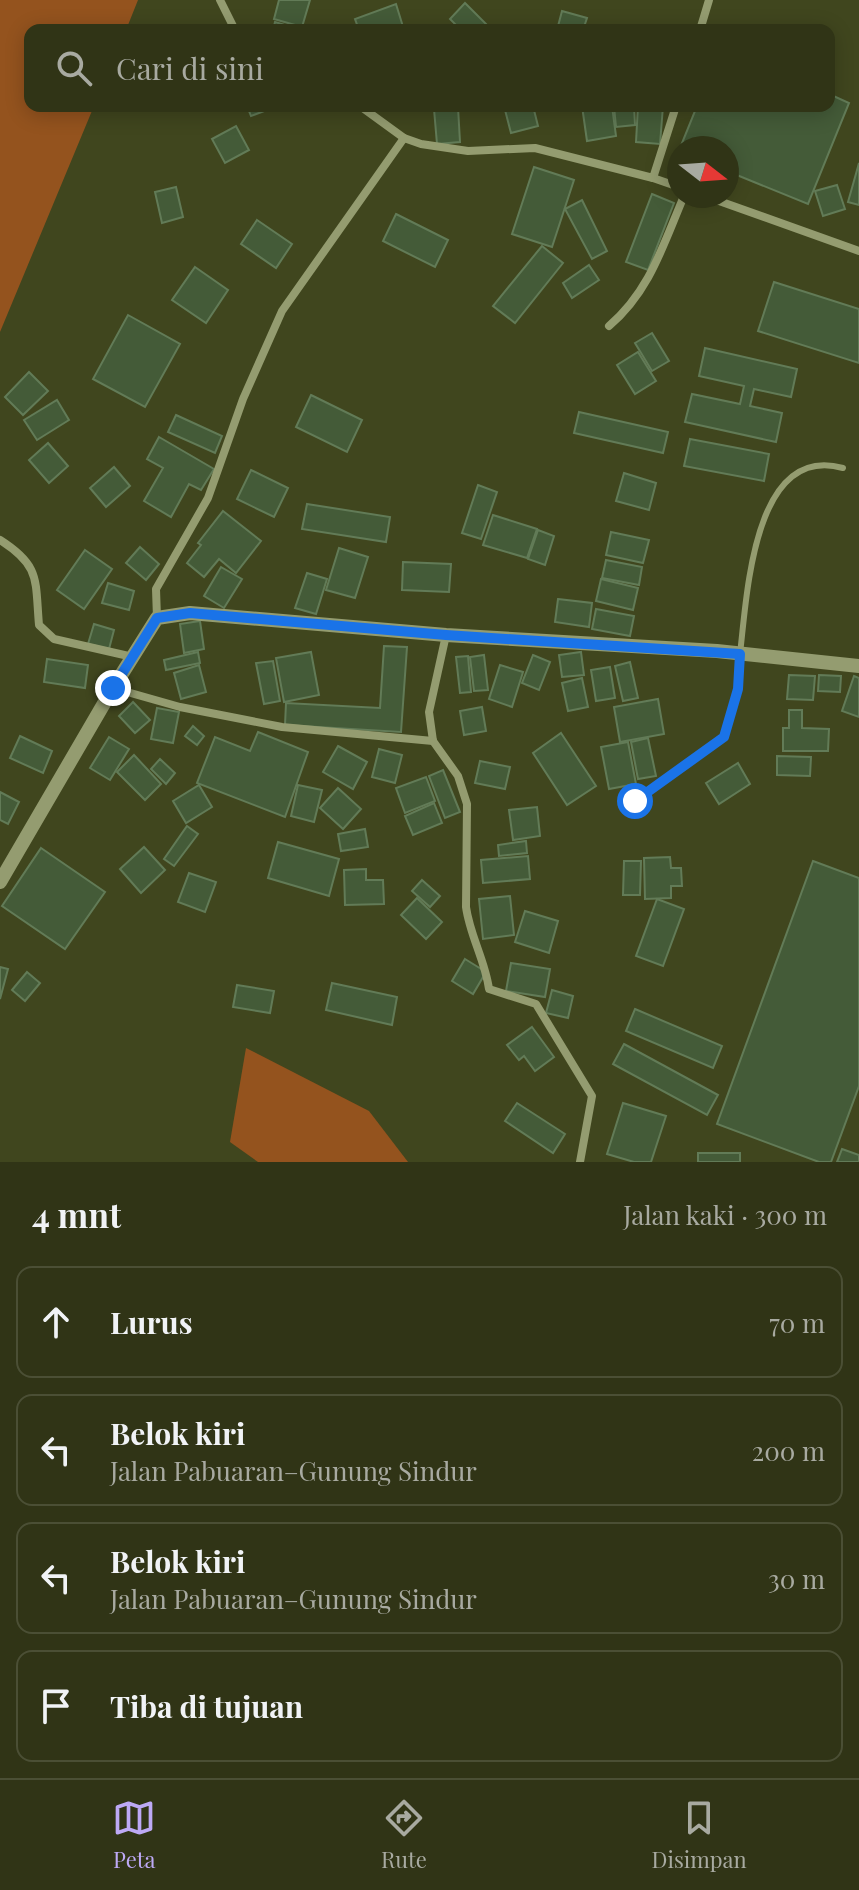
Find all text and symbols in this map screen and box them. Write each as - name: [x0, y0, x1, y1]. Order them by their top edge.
- search box: [24, 24, 835, 112]
- icon: search: [52, 46, 96, 90]
- text: Cari di sini: [116, 48, 264, 88]
- north arrow: [667, 136, 739, 208]
- route end: [95, 670, 131, 706]
- route start: [617, 783, 653, 819]
- text: 4 mnt: [32, 1191, 121, 1237]
- text: Jalan kaki · 300 m: [623, 1197, 827, 1232]
- icon: ahead: [34, 1300, 78, 1344]
- text: Lurus: [110, 1302, 193, 1342]
- text: 70 m: [769, 1305, 825, 1340]
- text: Belok kiri: [110, 1413, 245, 1453]
- icon: left: [34, 1428, 78, 1472]
- text: 200 m: [752, 1433, 825, 1468]
- text: Jalan Pabuaran–Gunung Sindur: [110, 1453, 477, 1488]
- text: Belok kiri: [110, 1541, 245, 1581]
- icon: left: [34, 1556, 78, 1600]
- text: 30 m: [768, 1561, 825, 1596]
- text: Jalan Pabuaran–Gunung Sindur: [110, 1581, 477, 1616]
- icon: arrive: [34, 1684, 78, 1728]
- text: Tiba di tujuan: [110, 1686, 303, 1726]
- tab: Peta: [112, 1796, 156, 1874]
- tab: Rute: [381, 1796, 427, 1874]
- tab: Disimpan: [652, 1796, 747, 1874]

